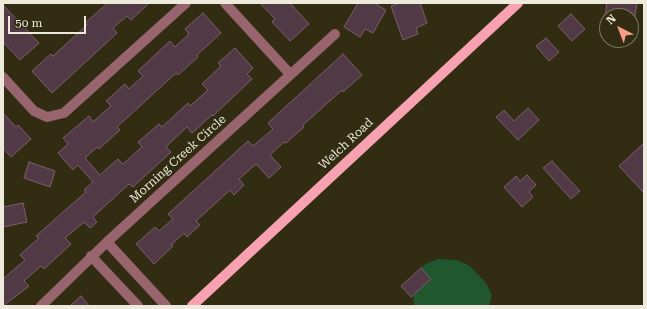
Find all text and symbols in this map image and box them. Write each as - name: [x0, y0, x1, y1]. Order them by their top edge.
- scale bar: [10, 8, 88, 34]
- north arrow: [599, 8, 639, 48]
- text: N: [604, 12, 619, 27]
- text: 50 m: [15, 16, 42, 30]
- street label: Morning Creek Circle: [127, 112, 229, 206]
- street label: Welch Road: [316, 115, 376, 173]

